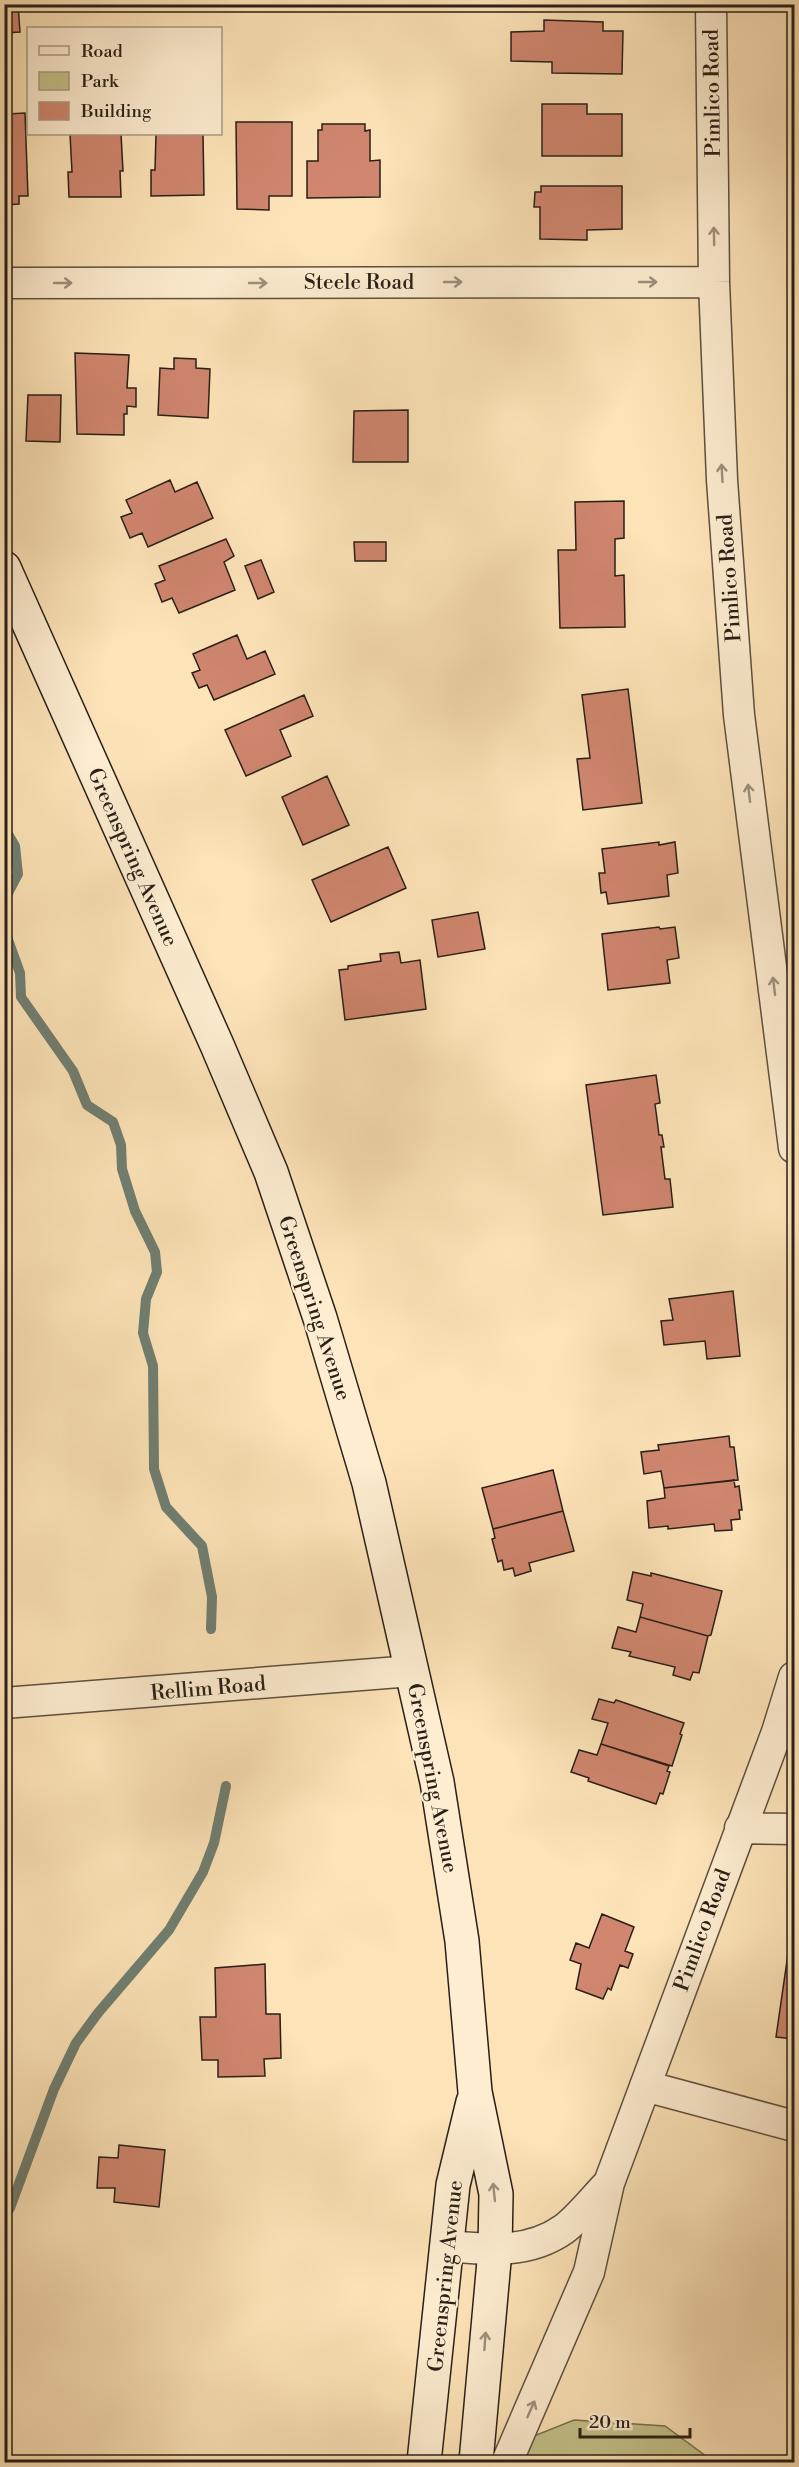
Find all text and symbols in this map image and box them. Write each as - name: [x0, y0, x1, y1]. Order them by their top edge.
- legend: [27, 27, 222, 135]
- street label: Pimlico Road: [699, 29, 727, 157]
- text: Road: [81, 40, 124, 63]
- text: Park: [81, 70, 120, 93]
- text: Building: [80, 100, 152, 123]
- one-way arrow: [708, 227, 720, 247]
- street label: Steele Road: [304, 270, 414, 296]
- one-way arrow: [442, 276, 462, 288]
- one-way arrow: [637, 276, 657, 288]
- one-way arrow: [52, 277, 72, 289]
- one-way arrow: [247, 277, 267, 289]
- one-way arrow: [716, 464, 727, 484]
- street label: Pimlico Road: [713, 513, 747, 643]
- street label: Greenspring Avenue: [81, 764, 183, 951]
- one-way arrow: [744, 783, 755, 803]
- one-way arrow: [768, 977, 779, 997]
- street label: Greenspring Avenue: [272, 1213, 356, 1404]
- street label: Rellim Road: [149, 1671, 267, 1707]
- street label: Greenspring Avenue: [401, 1681, 463, 1875]
- street label: Pimlico Road: [669, 1866, 737, 1995]
- street label: Greenspring Avenue: [423, 2179, 469, 2373]
- one-way arrow: [489, 2182, 500, 2202]
- one-way arrow: [480, 2332, 491, 2352]
- one-way arrow: [525, 2401, 537, 2419]
- scale bar: [580, 2401, 690, 2439]
- text: 20 m: [589, 2411, 631, 2434]

